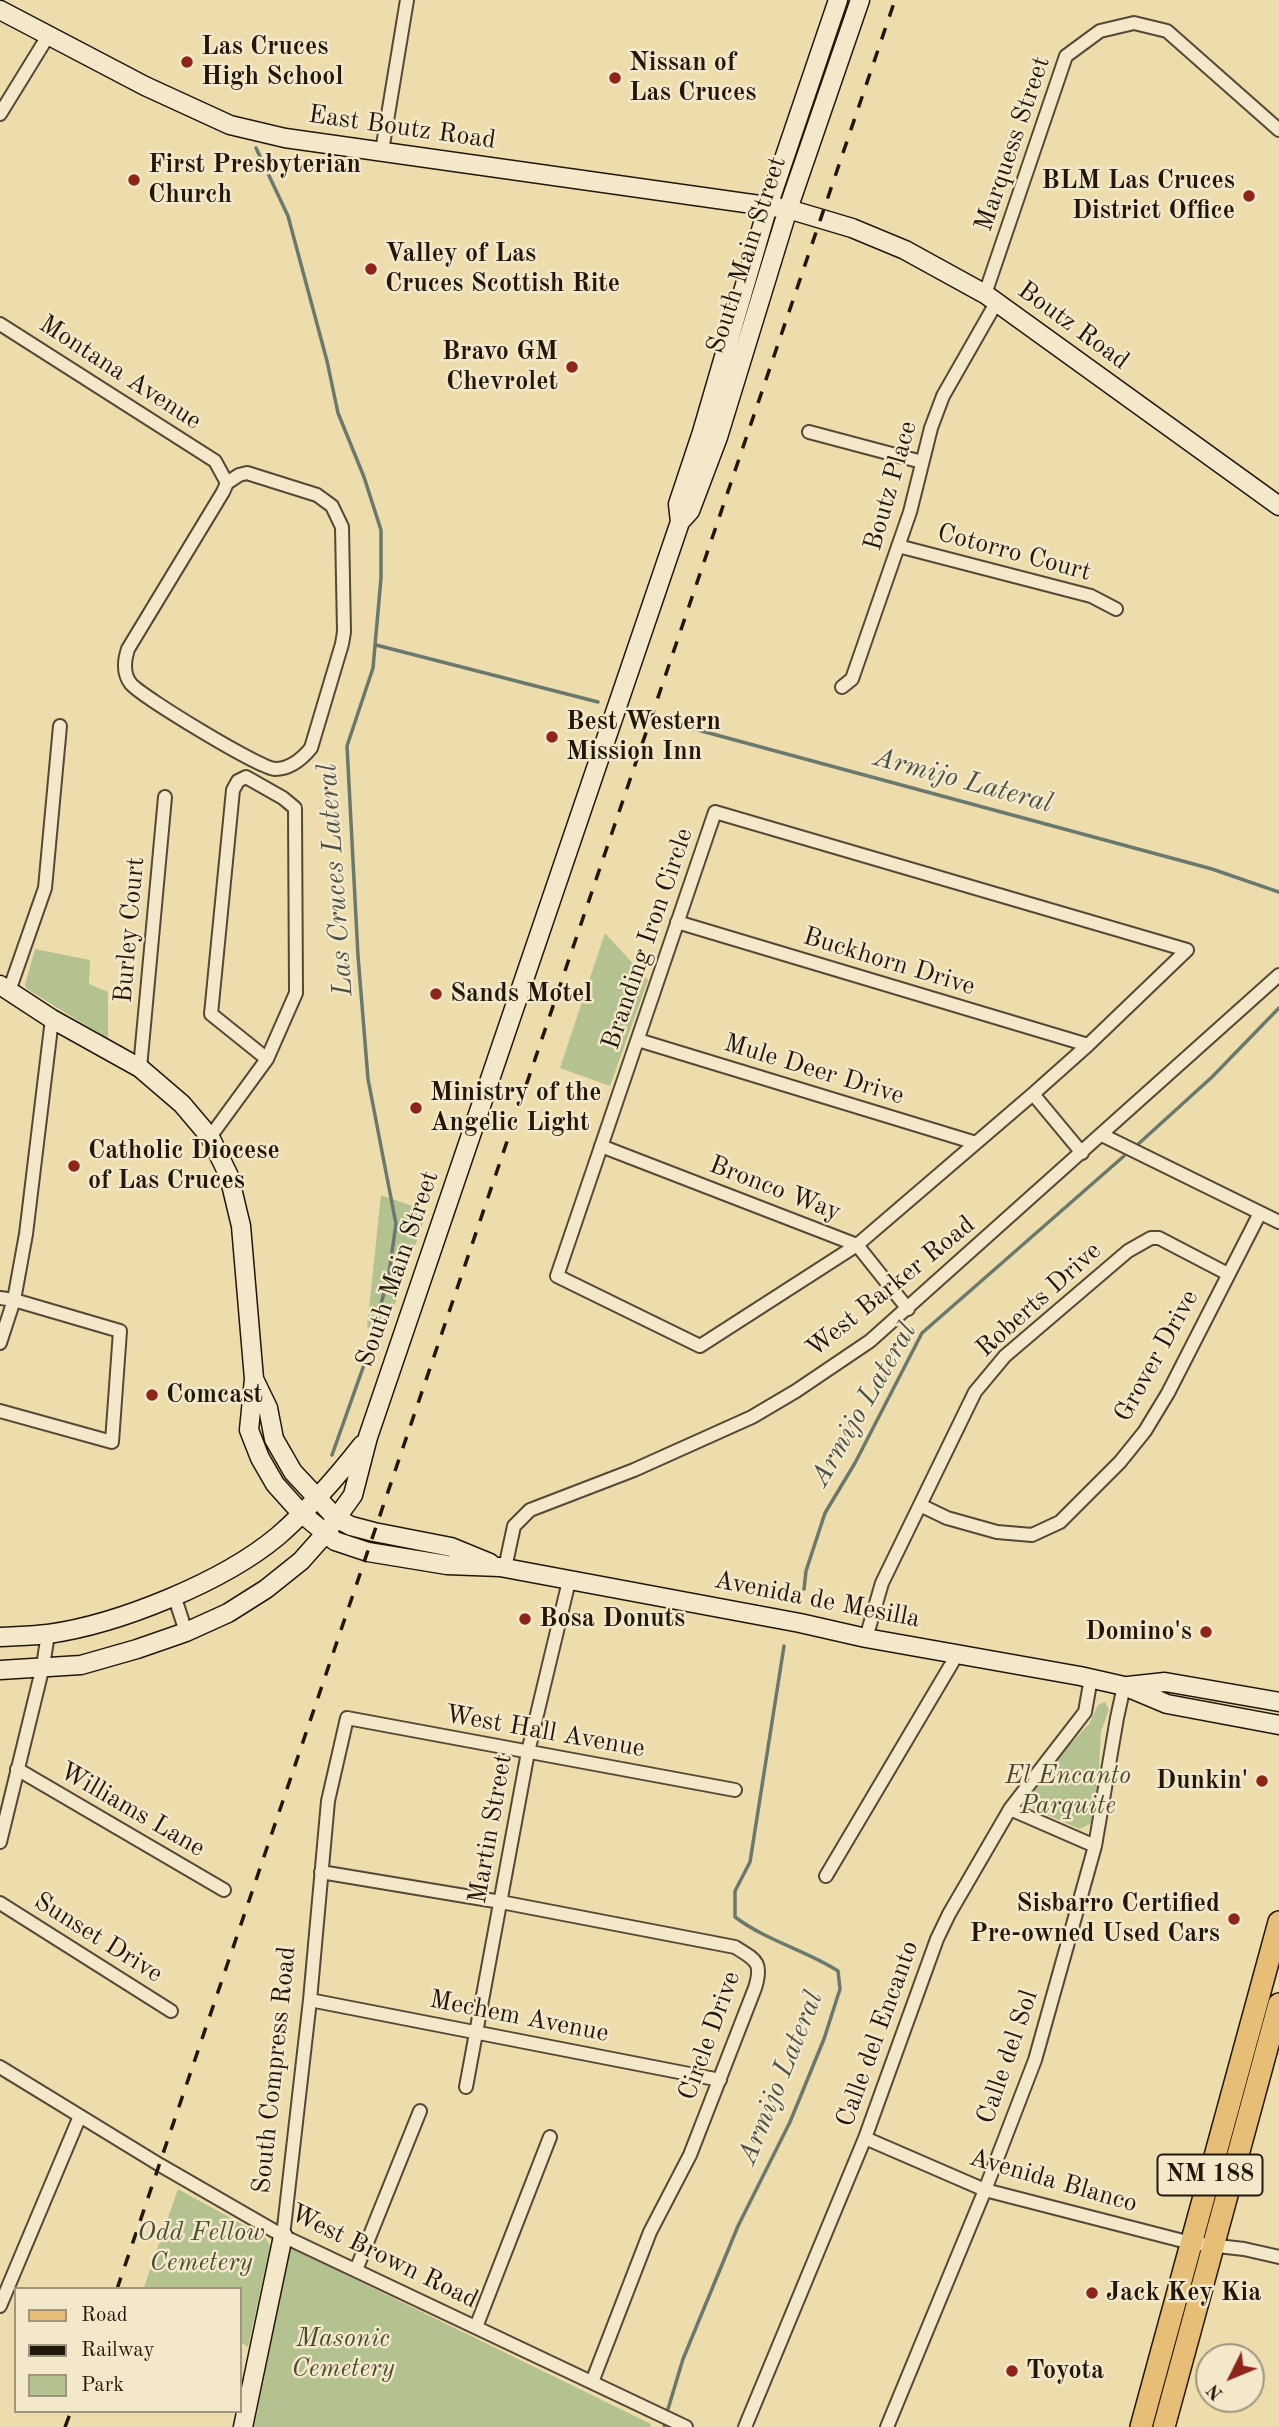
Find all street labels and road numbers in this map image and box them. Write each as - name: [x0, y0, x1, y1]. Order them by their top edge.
- street label: Marquess Street: [968, 52, 1058, 236]
- street label: East Boutz Road: [306, 99, 498, 157]
- street label: South Main Street: [700, 153, 794, 357]
- street label: Boutz Road: [1011, 275, 1135, 377]
- street label: Montana Avenue: [33, 309, 207, 437]
- street label: Boutz Place: [858, 418, 924, 554]
- street label: Cotorro Court: [934, 518, 1094, 588]
- street label: Branding Iron Circle: [595, 824, 701, 1054]
- street label: Burley Court: [108, 856, 152, 1004]
- street label: Buckhorn Drive: [799, 921, 979, 1003]
- street label: Mule Deer Drive: [720, 1028, 908, 1112]
- street label: Bronco Way: [705, 1150, 845, 1228]
- street label: South Main Street: [350, 1167, 446, 1371]
- street label: West Barker Road: [800, 1210, 982, 1364]
- street label: Roberts Drive: [970, 1236, 1108, 1364]
- street label: Grover Drive: [1108, 1285, 1206, 1427]
- street label: Avenida de Mesilla: [711, 1565, 923, 1635]
- street label: West Hall Avenue: [443, 1699, 647, 1765]
- street label: Martin Street: [462, 1752, 520, 1906]
- street label: Williams Lane: [54, 1756, 210, 1864]
- street label: Sunset Drive: [28, 1886, 168, 1990]
- street label: Calle del Encanto: [830, 1937, 926, 2131]
- street label: South Compress Road: [247, 1945, 303, 2195]
- street label: Circle Drive: [672, 1967, 748, 2105]
- street label: Mechem Avenue: [427, 1984, 611, 2050]
- street label: Calle del Sol: [971, 1986, 1045, 2128]
- street label: Avenida Blanco: [965, 2142, 1141, 2220]
- road number: NM 188: [1158, 2154, 1262, 2196]
- street label: West Brown Road: [285, 2198, 483, 2316]

